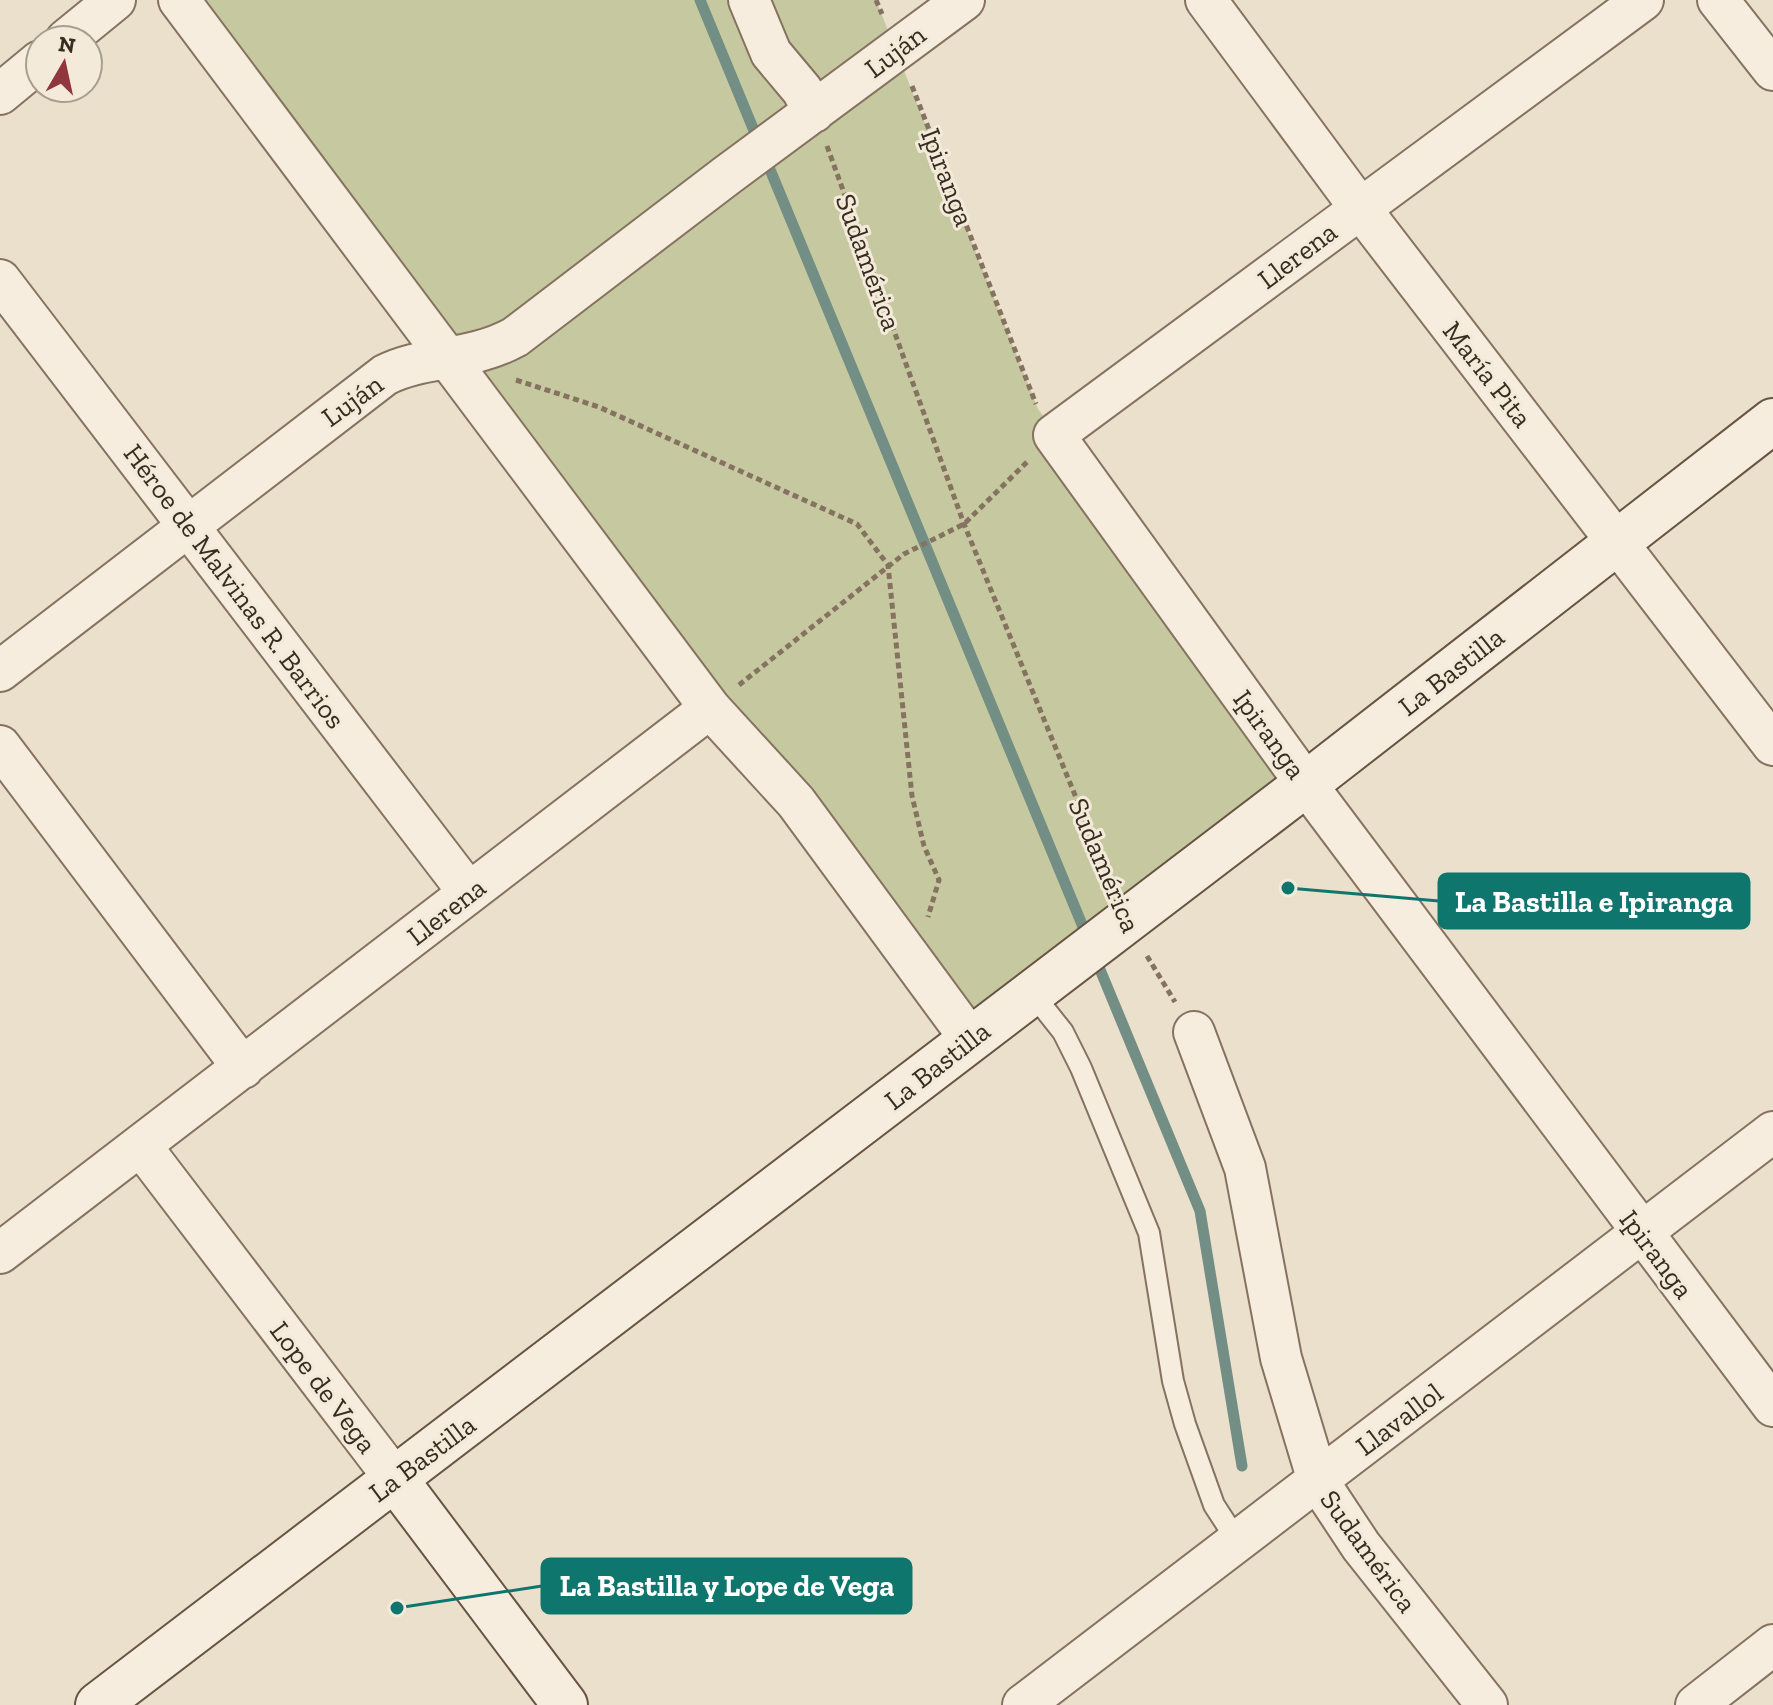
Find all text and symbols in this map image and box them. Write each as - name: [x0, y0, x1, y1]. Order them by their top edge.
- street label: Luján: [858, 18, 932, 85]
- north arrow: [24, 24, 104, 104]
- text: N: [57, 30, 78, 59]
- street label: Ipiranga: [914, 124, 981, 231]
- street label: Sudamérica: [829, 189, 909, 335]
- street label: Llerena: [1251, 215, 1344, 296]
- street label: María Pita: [1436, 315, 1539, 434]
- street label: Luján: [315, 367, 389, 434]
- street label: Héroe de Malvinas R. Barrios: [117, 438, 352, 735]
- street label: La Bastilla: [1392, 620, 1511, 723]
- street label: Ipiranga: [1226, 683, 1313, 786]
- street label: Sudamérica: [1061, 793, 1148, 938]
- street label: Llerena: [401, 870, 492, 952]
- callout: La Bastilla e Ipiranga: [1439, 874, 1749, 928]
- text: La Bastilla e Ipiranga: [1455, 884, 1733, 920]
- street label: La Bastilla: [878, 1014, 997, 1117]
- street label: Ipiranga: [1613, 1204, 1701, 1305]
- street label: Lope de Vega: [263, 1315, 384, 1460]
- street label: Llavallol: [1349, 1376, 1449, 1463]
- street label: La Bastilla: [363, 1407, 482, 1509]
- street label: Sudamérica: [1313, 1484, 1424, 1619]
- callout: La Bastilla y Lope de Vega: [542, 1559, 911, 1613]
- text: La Bastilla y Lope de Vega: [560, 1568, 894, 1604]

